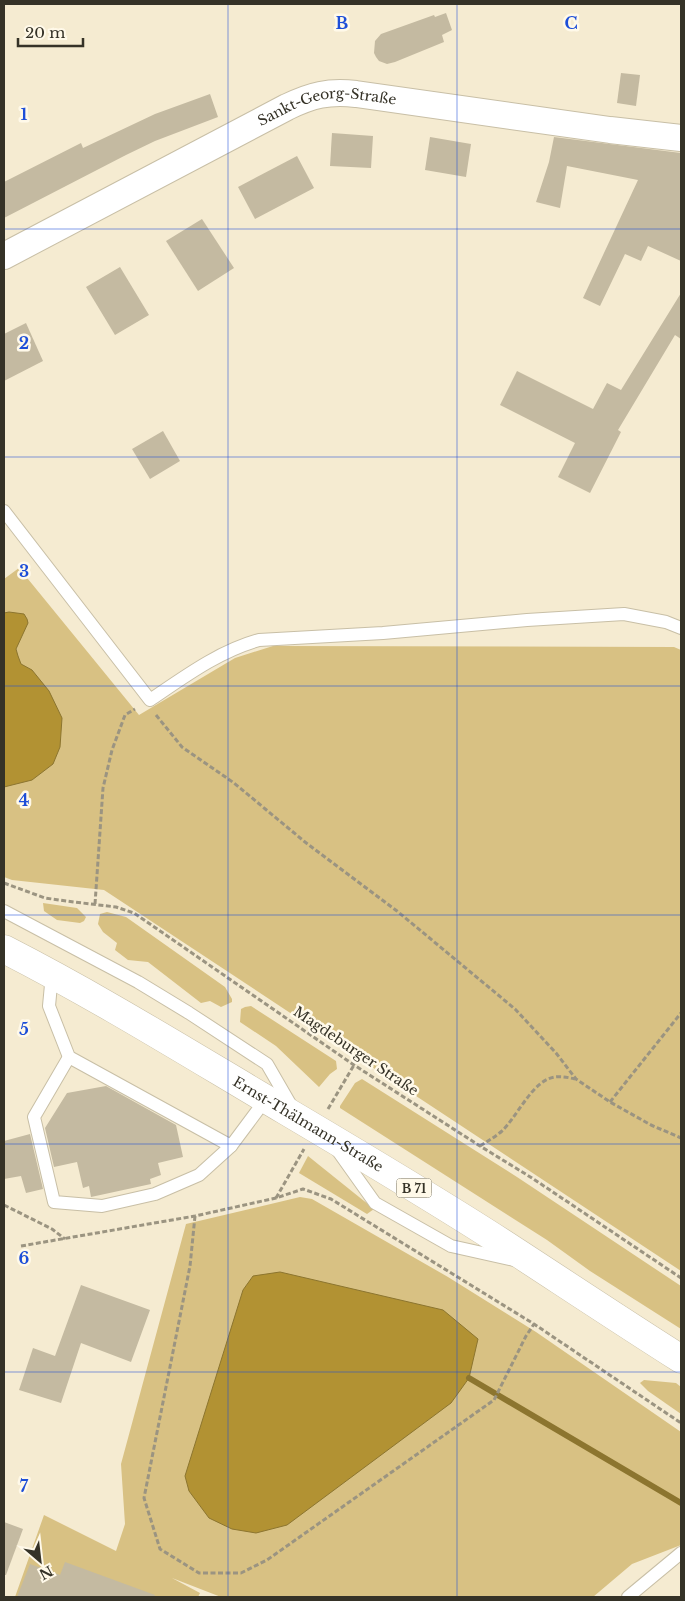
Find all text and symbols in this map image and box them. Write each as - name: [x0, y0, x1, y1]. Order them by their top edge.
- text: B: [336, 13, 349, 33]
- text: C: [564, 13, 578, 33]
- scale bar: [18, 15, 82, 47]
- text: 20 m: [25, 23, 65, 42]
- street label: Sankt-Georg-Straße: [255, 84, 398, 130]
- text: 1: [21, 104, 28, 124]
- text: 2: [19, 333, 29, 353]
- text: 3: [19, 561, 29, 581]
- text: 4: [19, 790, 29, 810]
- street label: Magdeburger Straße: [290, 1002, 422, 1100]
- text: 5: [19, 1019, 29, 1039]
- street label: Ernst-Thälmann-Straße: [230, 1073, 387, 1176]
- road number: B 71: [396, 1178, 432, 1198]
- text: 6: [19, 1248, 30, 1268]
- text: 7: [20, 1476, 29, 1496]
- north arrow: [15, 1536, 65, 1586]
- text: N: [36, 1561, 56, 1584]

